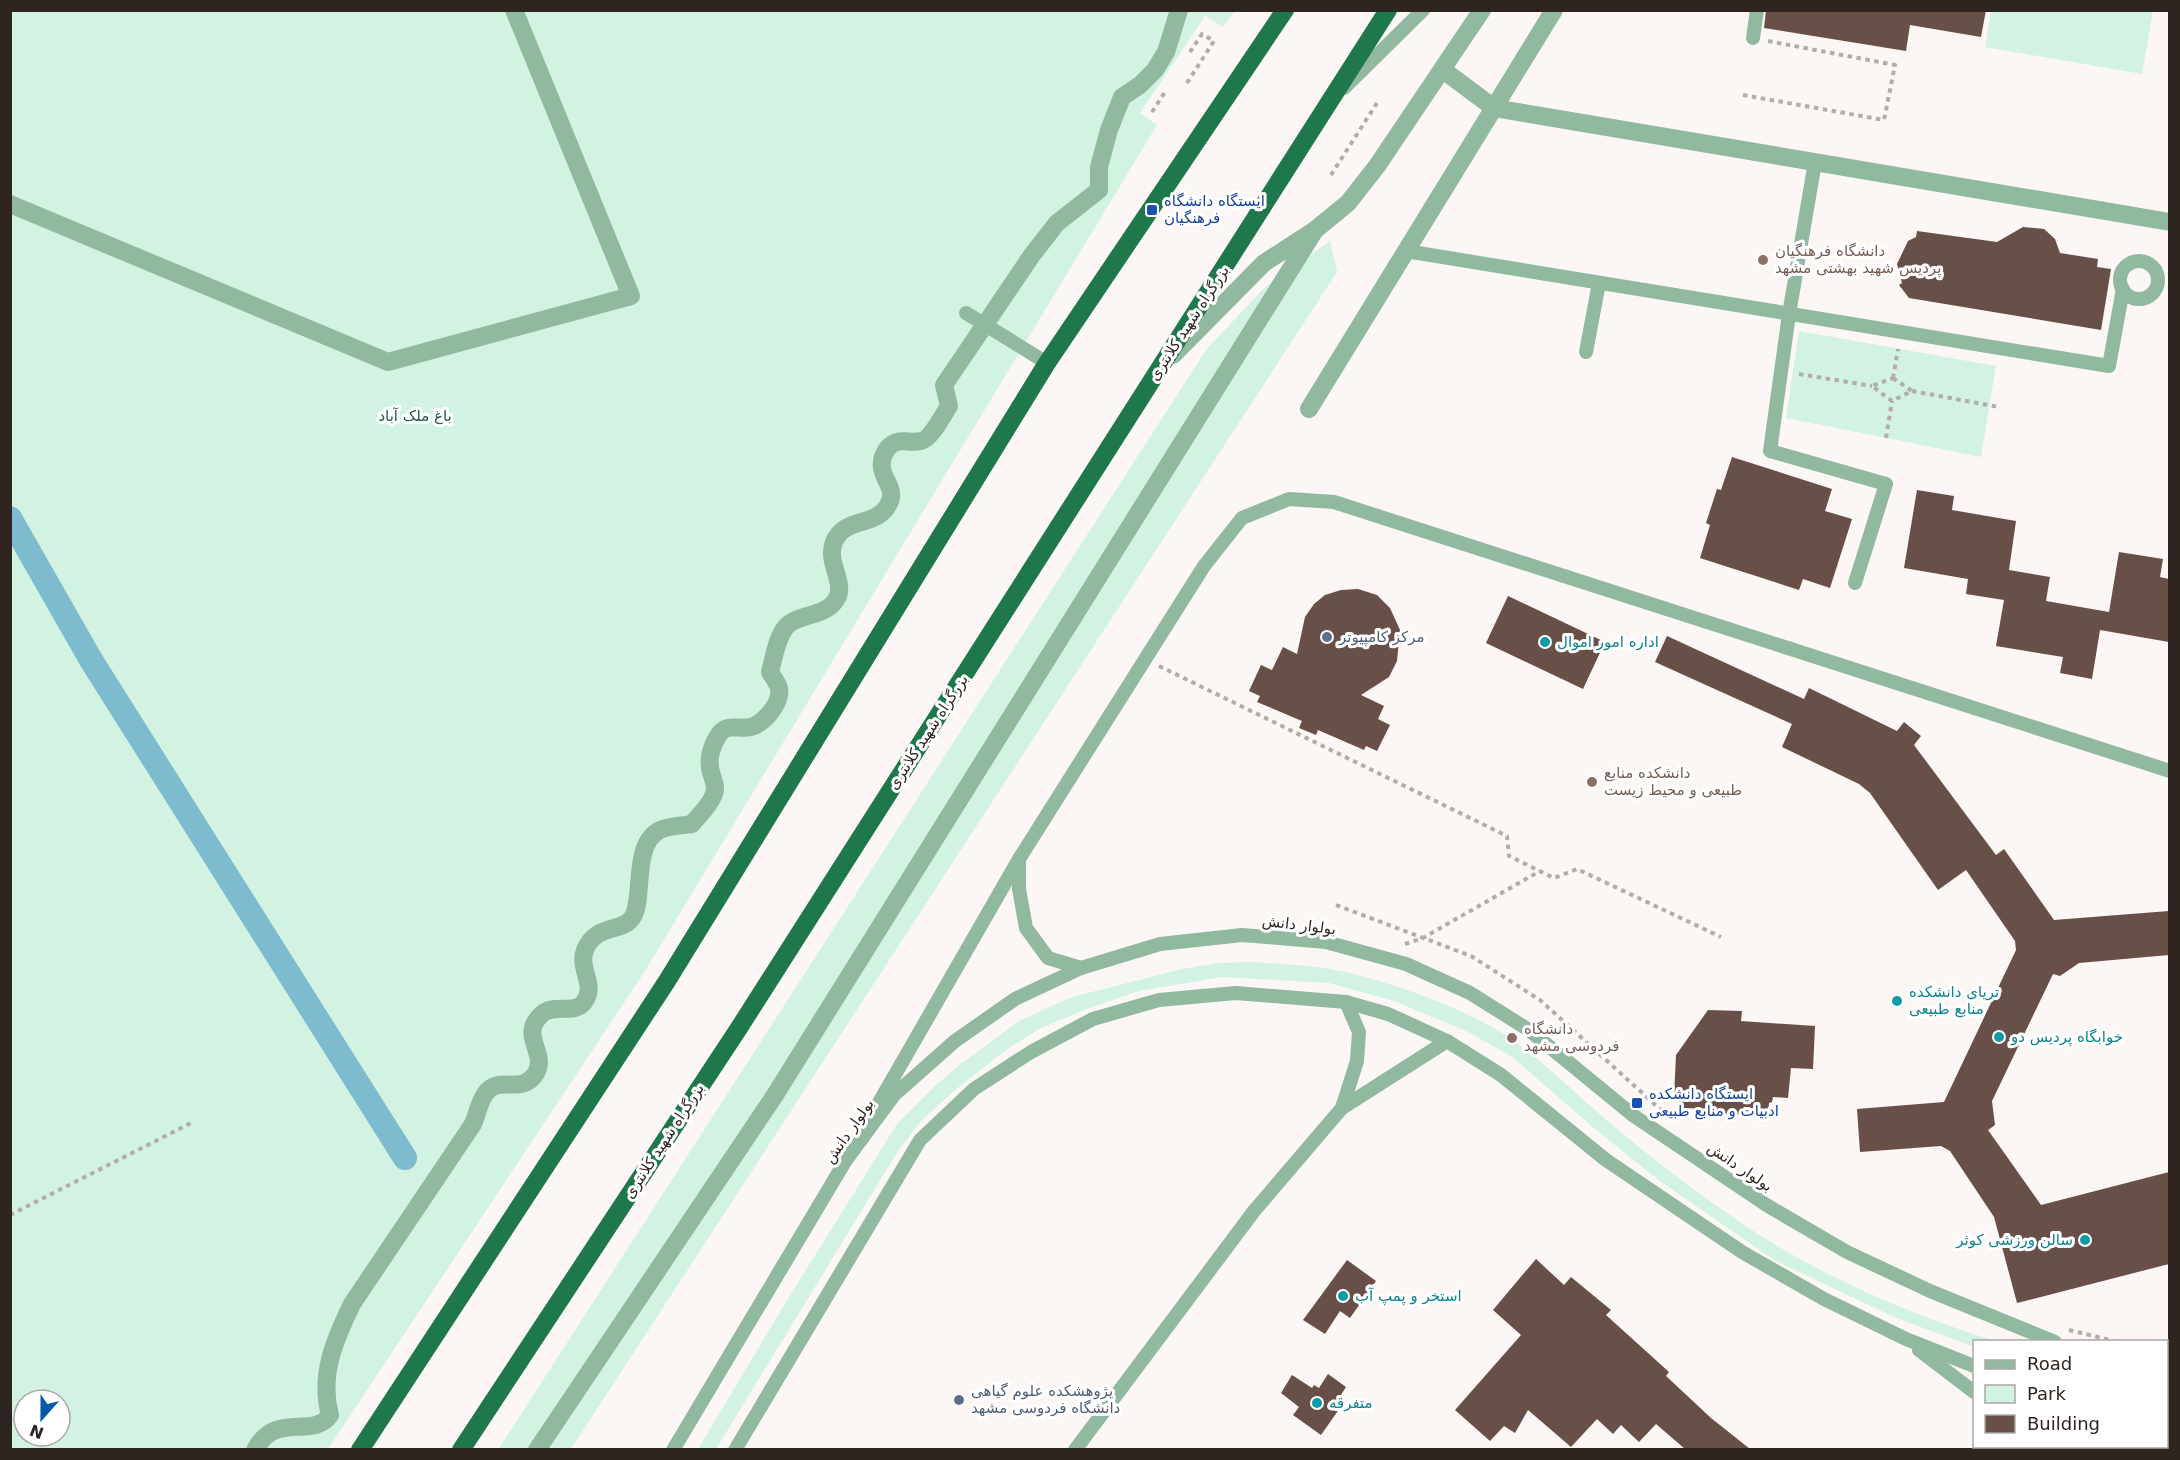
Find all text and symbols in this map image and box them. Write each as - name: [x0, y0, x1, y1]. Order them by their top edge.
- place label: ایستگاه دانشگاه فرهنگیان: [1164, 192, 1265, 227]
- marker: ایستگاه دانشگاه فرهنگیان: [1145, 203, 1159, 217]
- place label: دانشگاه فرهنگیان پردیس شهید بهشتی مشهد: [1775, 242, 1941, 278]
- marker: دانشگاه فرهنگیان پردیس شهید بهشتی مشهد: [1756, 253, 1770, 267]
- street label: بزرگراه شهید کلانتری: [1145, 262, 1233, 384]
- park label: باغ ملک آباد: [378, 407, 452, 425]
- place label: مرکز کامپیوتر: [1338, 628, 1425, 647]
- marker: مرکز کامپیوتر: [1320, 630, 1334, 644]
- place label: اداره امور اموال: [1557, 633, 1659, 651]
- marker: اداره امور اموال: [1538, 635, 1552, 649]
- street label: بزرگراه شهید کلانتری: [884, 671, 972, 793]
- place label: دانشکده منابع طبیعی و محیط زیست: [1604, 764, 1742, 799]
- marker: دانشکده منابع طبیعی و محیط زیست: [1585, 775, 1599, 789]
- street label: بولوار دانش: [1261, 912, 1337, 938]
- place label: تریای دانشکده منابع طبیعی: [1909, 983, 1999, 1018]
- marker: تریای دانشکده منابع طبیعی: [1890, 994, 1904, 1008]
- place label: دانشگاه فردوسی مشهد: [1524, 1020, 1619, 1055]
- place label: خوابگاه پردیس دو: [2010, 1028, 2123, 1047]
- marker: خوابگاه پردیس دو: [1992, 1030, 2006, 1044]
- marker: دانشگاه فردوسی مشهد: [1505, 1031, 1519, 1045]
- street label: بزرگراه شهید کلانتری: [620, 1080, 708, 1202]
- place label: ایستگاه دانشکده ادبیات و منابع طبیعی: [1649, 1085, 1779, 1120]
- street label: بولوار دانش: [820, 1095, 878, 1167]
- marker: ایستگاه دانشکده ادبیات و منابع طبیعی: [1630, 1096, 1644, 1110]
- street label: بولوار دانش: [1704, 1139, 1776, 1195]
- place label: سالن ورزشی کوثر: [1955, 1231, 2073, 1249]
- marker: سالن ورزشی کوثر: [2078, 1233, 2092, 1247]
- place label: استخر و پمپ آب: [1355, 1287, 1462, 1306]
- marker: استخر و پمپ آب: [1336, 1289, 1350, 1303]
- legend: [1973, 1340, 2168, 1448]
- text: Road: [2027, 1353, 2072, 1374]
- place label: پژوهشکده علوم گیاهی دانشگاه فردوسی مشهد: [971, 1382, 1120, 1417]
- text: Park: [2027, 1383, 2066, 1404]
- north arrow: [12, 1388, 72, 1448]
- marker: پژوهشکده علوم گیاهی دانشگاه فردوسی مشهد: [952, 1393, 966, 1407]
- place label: متفرقه: [1329, 1394, 1373, 1412]
- marker: متفرقه: [1310, 1396, 1324, 1410]
- text: Building: [2027, 1413, 2100, 1434]
- text: N: [27, 1420, 46, 1443]

